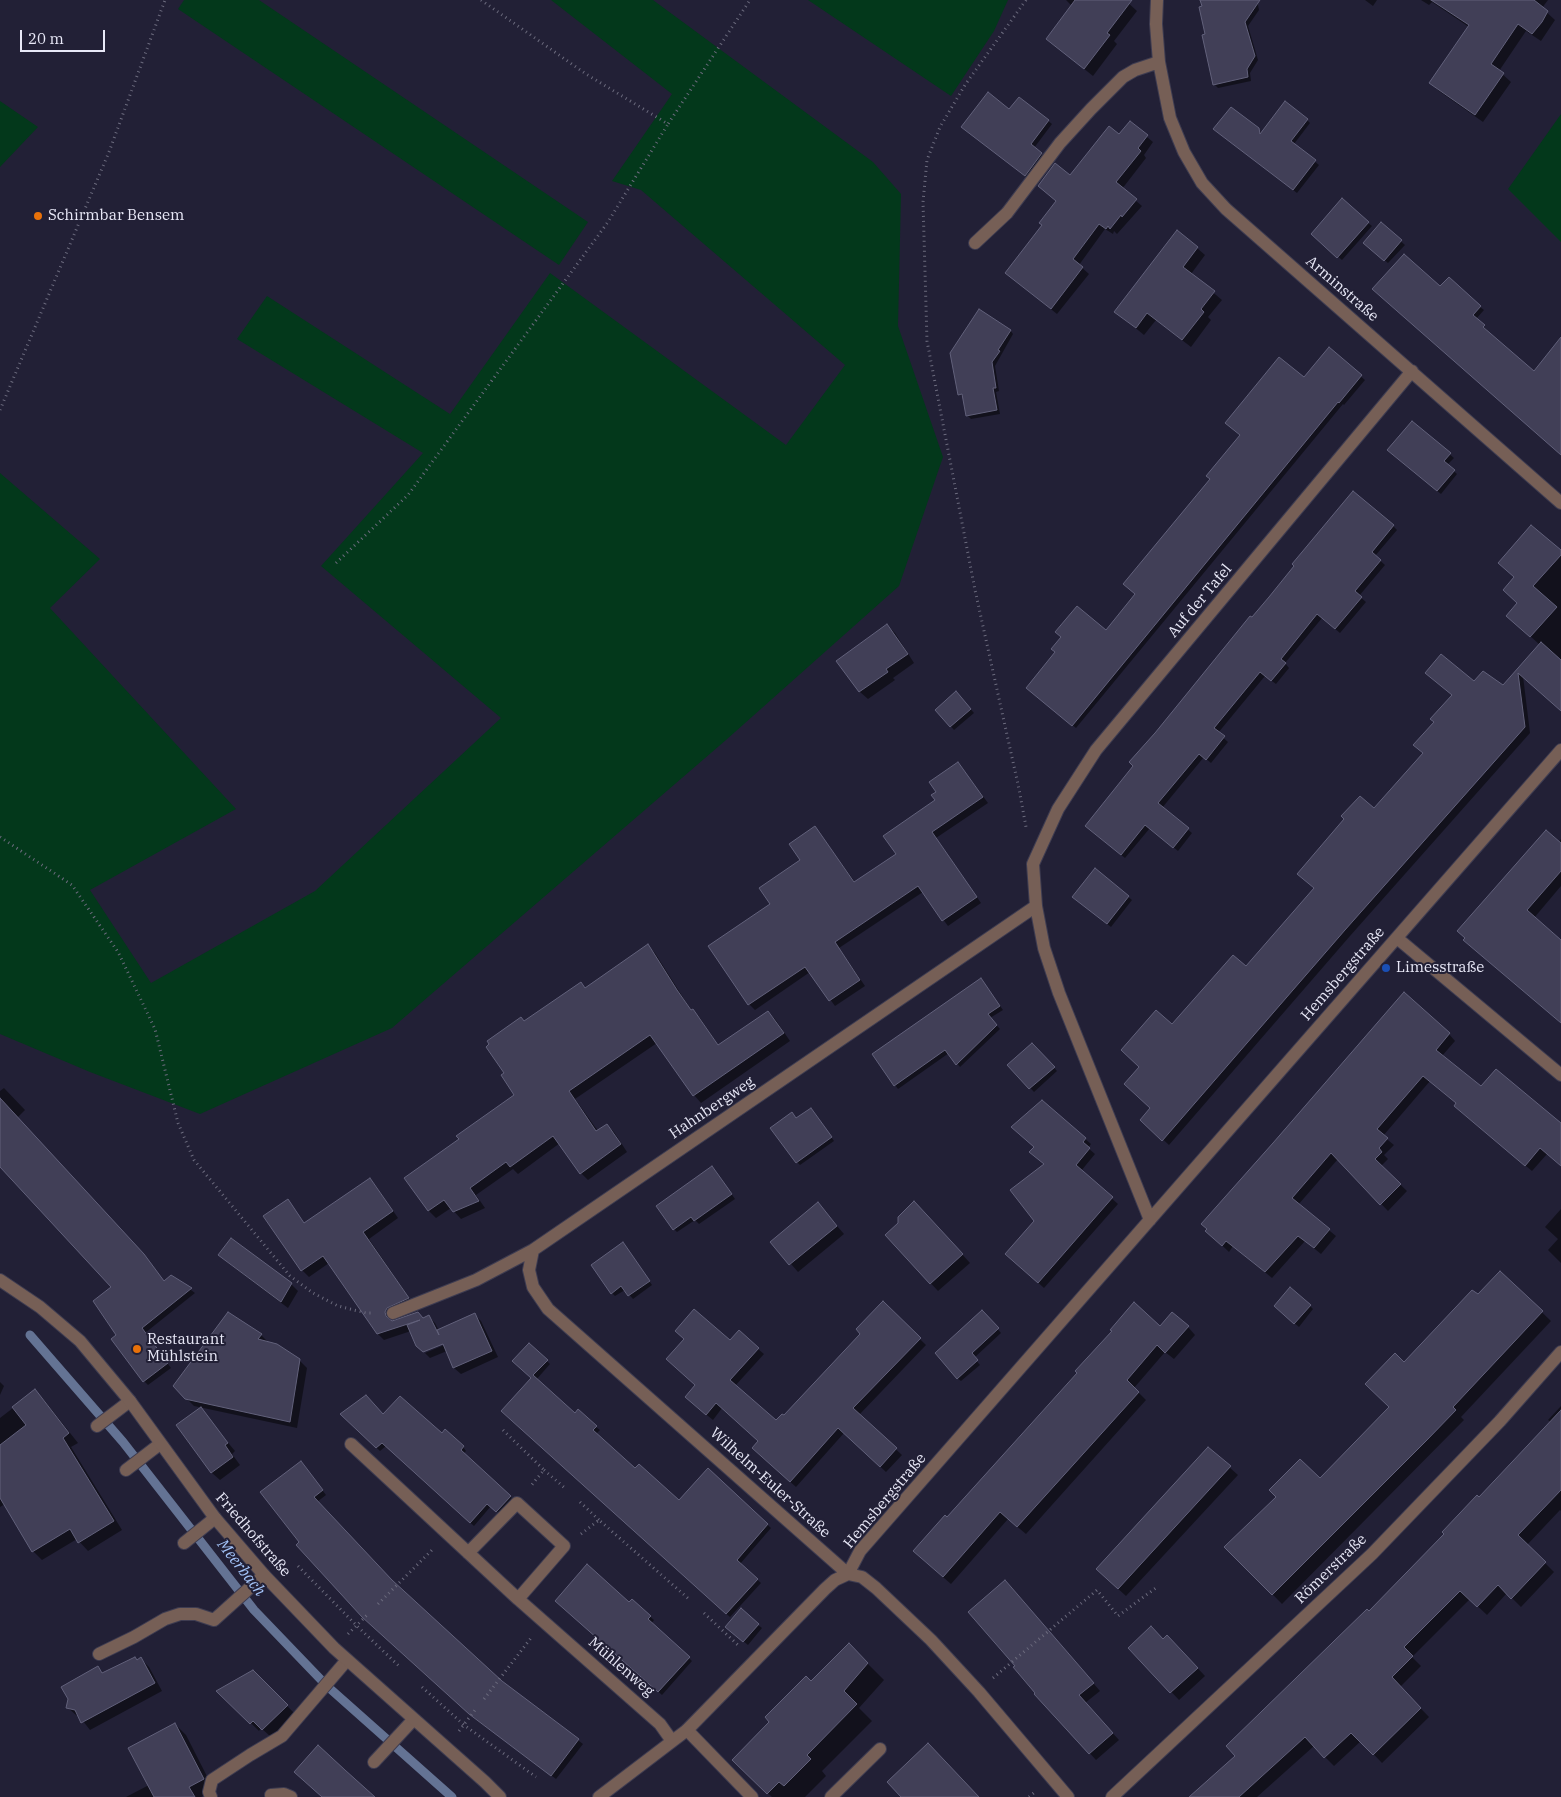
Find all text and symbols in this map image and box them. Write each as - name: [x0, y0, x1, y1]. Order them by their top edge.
- scale bar: [22, 20, 108, 52]
- text: 20 m: [28, 29, 64, 48]
- place label: Schirmbar Bensem: [48, 207, 184, 225]
- marker: Schirmbar Bensem: [32, 210, 44, 222]
- street label: Arminstraße: [1302, 253, 1382, 325]
- street label: Auf der Tafel: [1164, 561, 1236, 641]
- street label: Hemsbergstraße: [1297, 923, 1389, 1025]
- place label: Limesstraße: [1396, 959, 1484, 977]
- marker: Limesstraße: [1380, 962, 1392, 974]
- street label: Hahnbergweg: [666, 1073, 758, 1143]
- place label: Restaurant Mühlstein: [147, 1331, 225, 1366]
- marker: Restaurant Mühlstein: [131, 1343, 143, 1355]
- street label: Wilhelm-Euler-Straße: [706, 1424, 834, 1542]
- street label: Hemsbergstraße: [840, 1450, 930, 1552]
- street label: Friedhofstraße: [212, 1489, 294, 1581]
- street label: Römerstraße: [1292, 1530, 1370, 1608]
- water label: Meerbach: [213, 1536, 269, 1600]
- street label: Mühlenweg: [584, 1633, 658, 1701]

